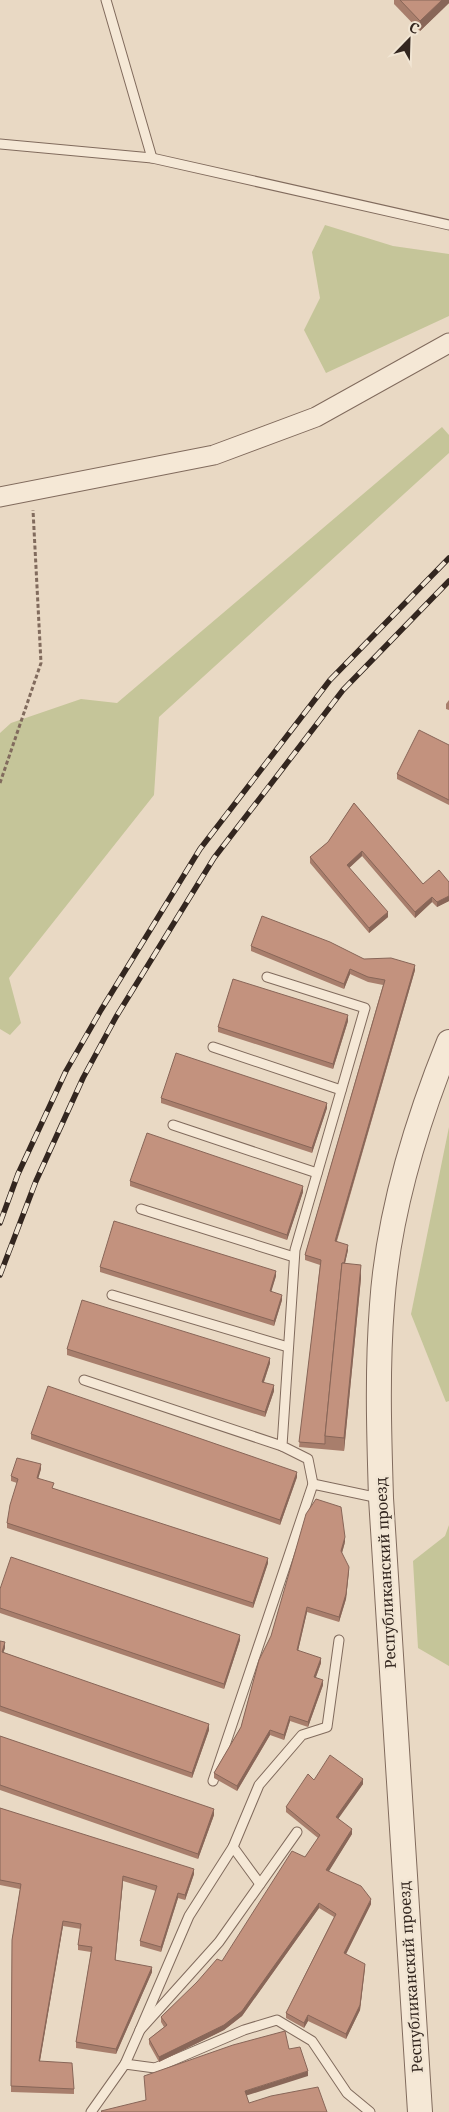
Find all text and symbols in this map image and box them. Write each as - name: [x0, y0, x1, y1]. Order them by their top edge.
- north arrow: [384, 15, 434, 65]
- text: С: [406, 17, 422, 38]
- street label: Республиканский проезд: [370, 1477, 400, 1669]
- street label: Республиканский проезд: [393, 1881, 427, 2073]

